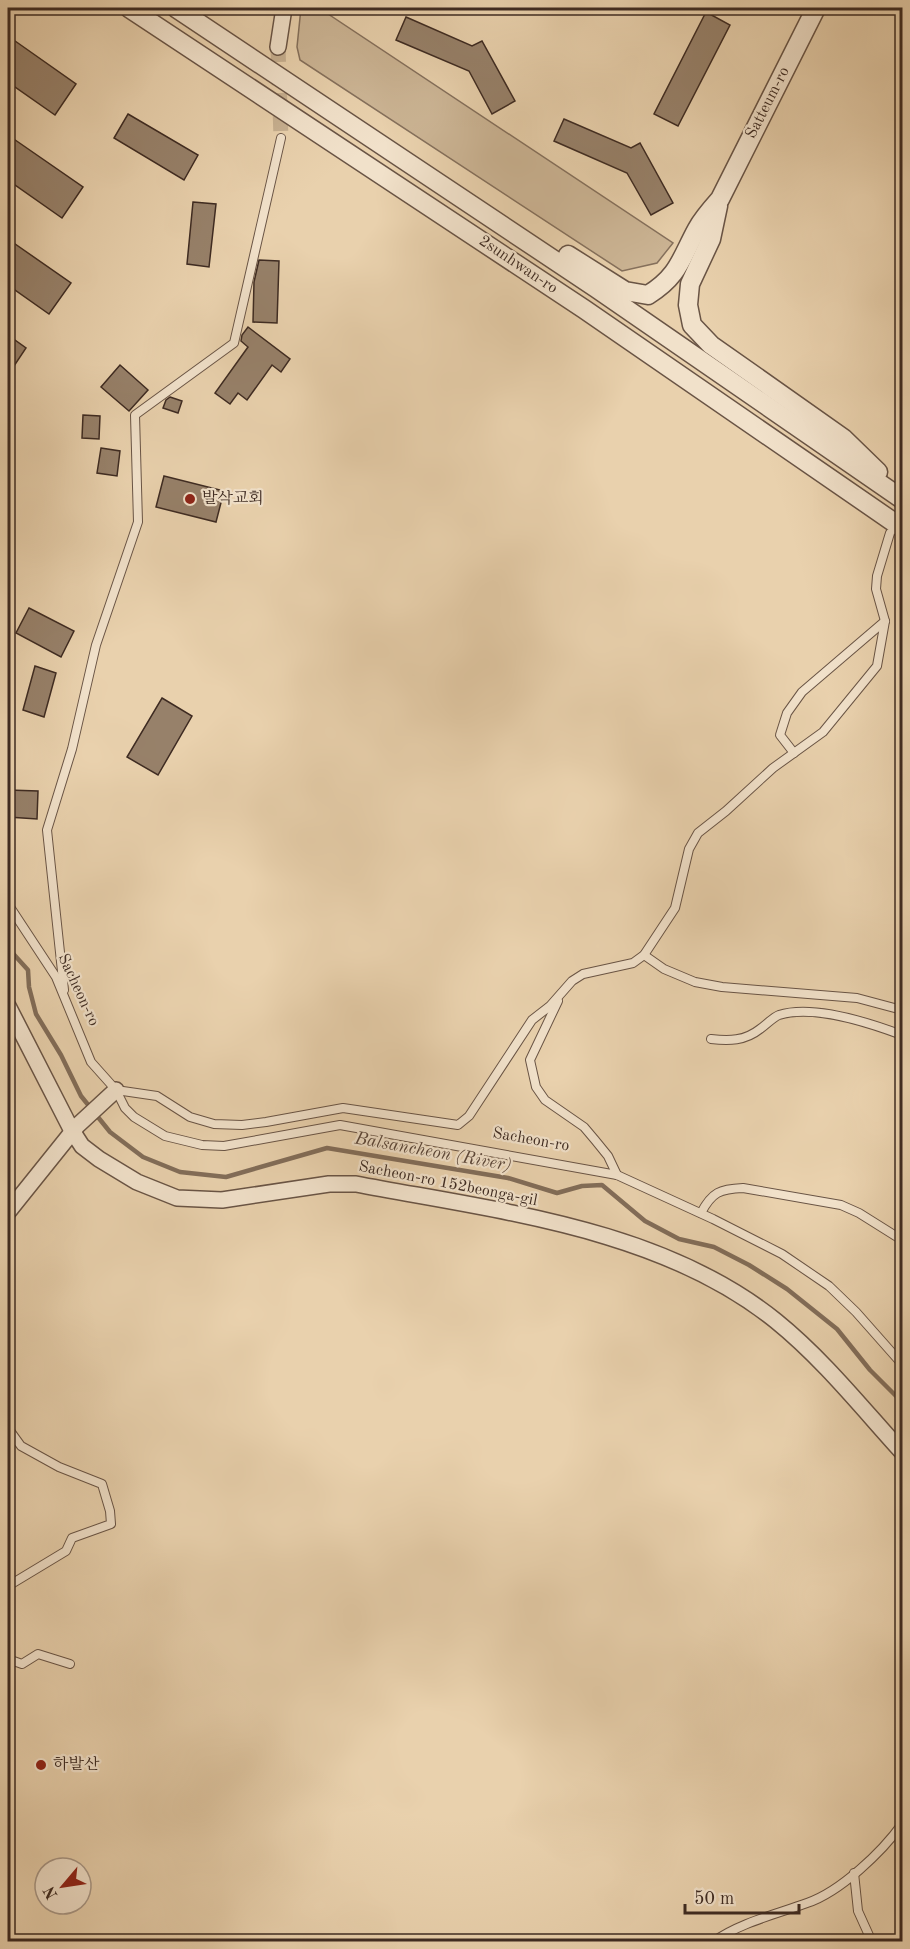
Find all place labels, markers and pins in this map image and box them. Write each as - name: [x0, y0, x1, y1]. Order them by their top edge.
- place label: 발삭교회: [202, 489, 264, 507]
- marker: 발삭교회: [183, 492, 197, 506]
- place label: 하발산: [53, 1755, 100, 1773]
- marker: 하발산: [34, 1758, 48, 1772]

